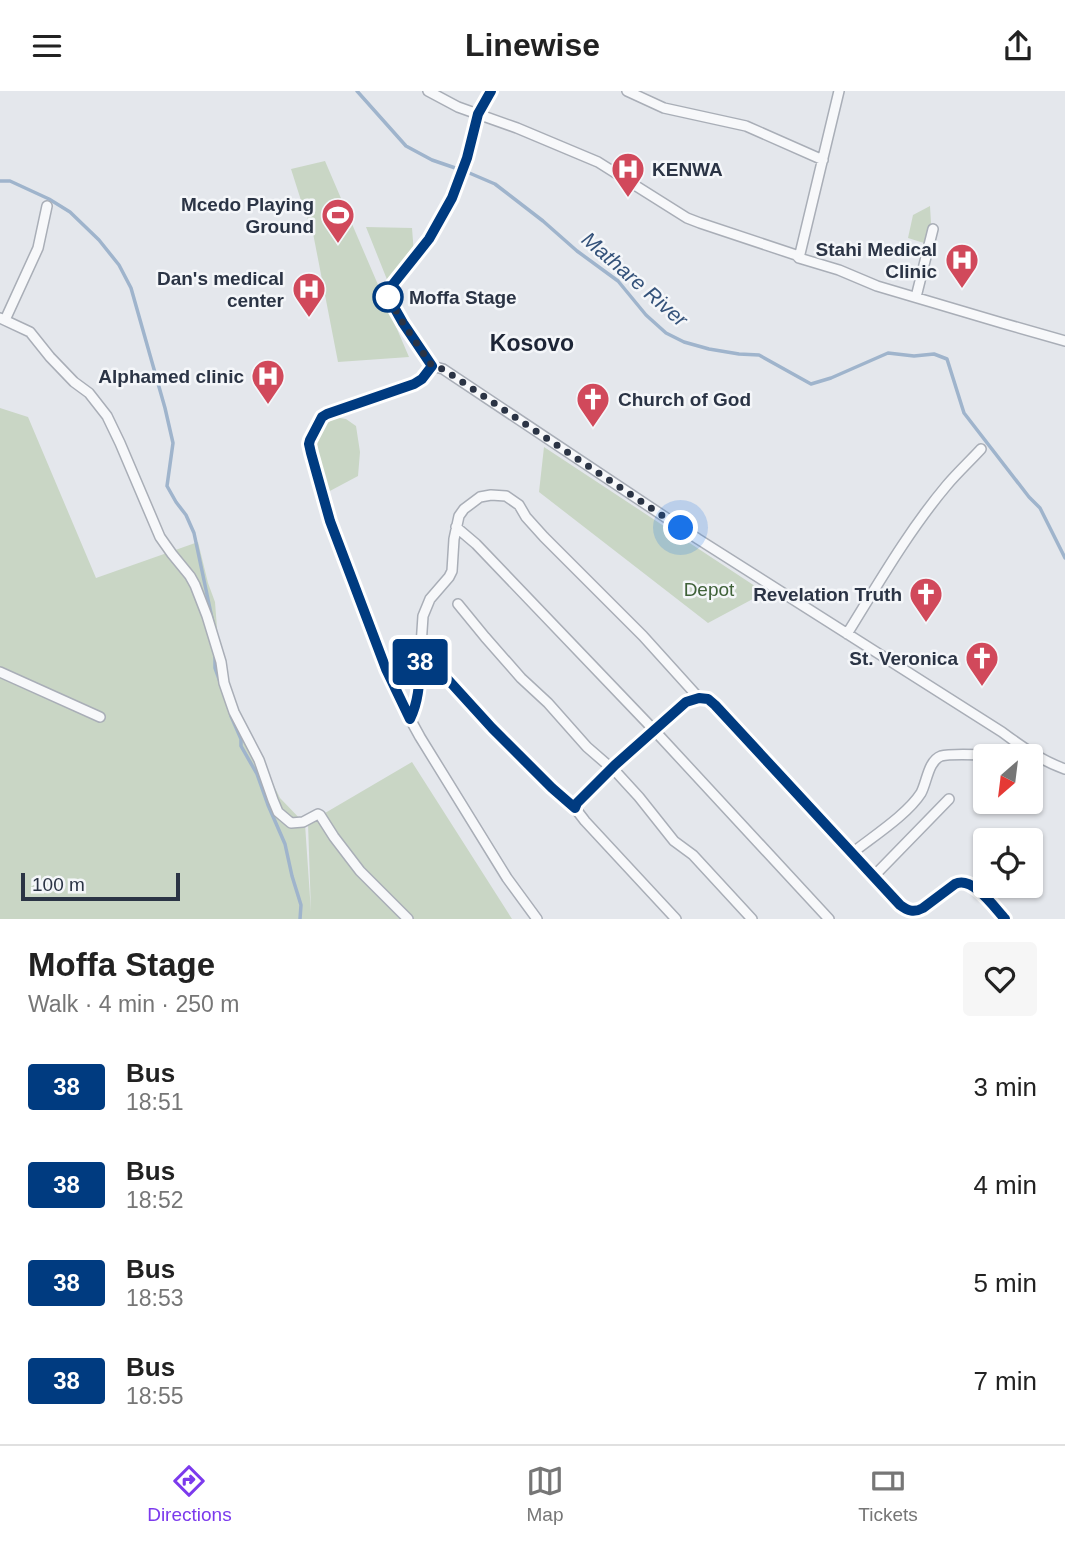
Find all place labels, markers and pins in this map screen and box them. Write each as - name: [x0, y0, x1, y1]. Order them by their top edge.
- hospital icon: KENWA: [609, 150, 647, 199]
- place label: KENWA: [652, 159, 723, 180]
- place label: Mcedo Playing Ground: [181, 194, 314, 237]
- sports icon: Mcedo Playing Ground: [319, 196, 357, 245]
- place label: Stahi Medical Clinic: [816, 239, 937, 282]
- hospital icon: Stahi Medical Clinic: [943, 241, 981, 290]
- place label: Dan's medical center: [157, 268, 285, 311]
- hospital icon: Dan's medical center: [290, 270, 328, 319]
- marker: Moffa Stage: [373, 282, 403, 312]
- place label: Moffa Stage: [409, 287, 517, 308]
- hospital icon: Alphamed clinic: [249, 357, 287, 406]
- place label: Alphamed clinic: [98, 366, 244, 387]
- church icon: Church of God: [574, 380, 612, 429]
- place label: Church of God: [618, 389, 751, 410]
- church icon: Revelation Truth: [907, 575, 945, 624]
- place label: Revelation Truth: [753, 584, 902, 605]
- church icon: St. Veronica: [963, 639, 1001, 688]
- place label: St. Veronica: [849, 648, 958, 669]

